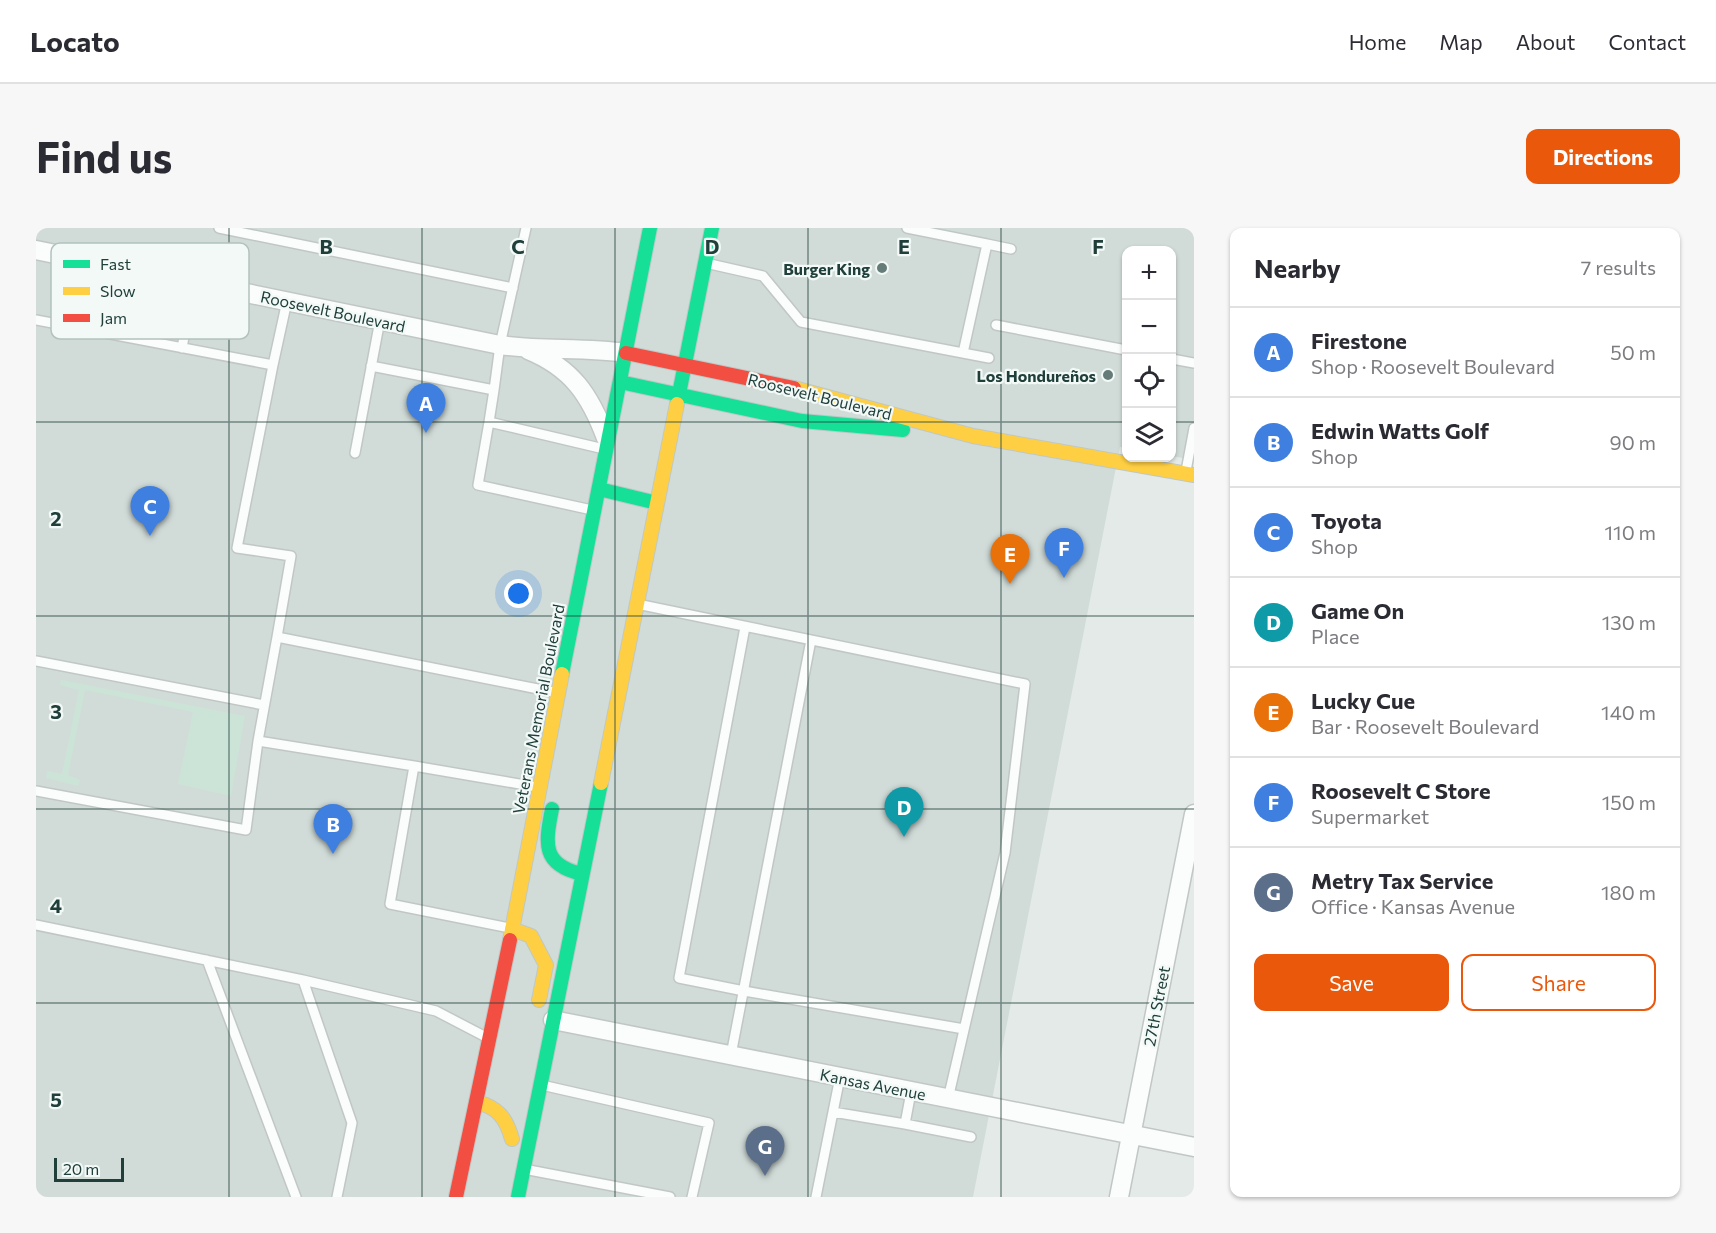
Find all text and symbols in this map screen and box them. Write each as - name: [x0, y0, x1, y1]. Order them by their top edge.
- text: Locato: [30, 24, 120, 58]
- text: Home: [1349, 29, 1406, 54]
- text: Map: [1439, 29, 1483, 54]
- text: About: [1516, 29, 1575, 54]
- text: Contact: [1608, 29, 1686, 54]
- button: Directions: [1526, 129, 1680, 184]
- text: Find us: [36, 130, 172, 182]
- text: B: [319, 234, 333, 258]
- text: C: [511, 234, 525, 258]
- text: D: [705, 234, 719, 258]
- text: E: [898, 234, 910, 258]
- text: F: [1092, 234, 1104, 258]
- legend: [51, 243, 249, 339]
- map controls: [1122, 246, 1176, 462]
- button: +: [1122, 246, 1176, 300]
- text: Nearby: [1254, 252, 1341, 283]
- text: Fast: [100, 254, 131, 273]
- text: 7 results: [1581, 255, 1656, 279]
- place label: Burger King: [783, 259, 870, 278]
- marker: Burger King: [875, 261, 889, 275]
- text: Slow: [100, 281, 136, 300]
- street label: Roosevelt Boulevard: [259, 286, 407, 336]
- button: −: [1122, 300, 1176, 354]
- text: Jam: [100, 308, 127, 327]
- text: Firestone: [1311, 327, 1407, 354]
- text: A: [1266, 340, 1281, 364]
- text: 50 m: [1610, 340, 1656, 364]
- button: locate: [1122, 354, 1176, 408]
- text: Shop · Roosevelt Boulevard: [1311, 354, 1555, 378]
- place label: Los Hondureños: [977, 366, 1096, 385]
- marker: Los Hondureños: [1101, 368, 1115, 382]
- street label: Roosevelt Boulevard: [746, 369, 894, 423]
- pin: A: [406, 384, 446, 433]
- button: layers: [1122, 408, 1176, 462]
- text: Edwin Watts Golf: [1311, 417, 1489, 444]
- text: B: [1267, 430, 1280, 454]
- text: 90 m: [1610, 430, 1656, 454]
- text: Shop: [1311, 444, 1358, 468]
- pin: C: [130, 486, 170, 536]
- text: 2: [50, 506, 62, 530]
- text: Toyota: [1311, 507, 1382, 534]
- text: C: [1267, 520, 1280, 544]
- text: 110 m: [1605, 520, 1656, 544]
- pin: F: [1044, 528, 1084, 578]
- pin: E: [990, 534, 1030, 584]
- text: Shop: [1311, 534, 1358, 558]
- your location: [504, 579, 533, 608]
- text: Game On: [1311, 597, 1404, 624]
- street label: Veterans Memorial Boulevard: [508, 602, 568, 816]
- text: D: [1266, 610, 1281, 634]
- text: 130 m: [1602, 610, 1656, 634]
- text: Place: [1311, 624, 1360, 648]
- text: Lucky Cue: [1311, 687, 1415, 714]
- text: 3: [50, 699, 62, 723]
- text: E: [1268, 700, 1279, 724]
- text: 140 m: [1601, 700, 1656, 724]
- text: Bar · Roosevelt Boulevard: [1311, 714, 1539, 738]
- text: Roosevelt C Store: [1311, 777, 1490, 804]
- pin: D: [884, 788, 924, 837]
- text: F: [1268, 790, 1279, 814]
- text: 150 m: [1602, 790, 1656, 814]
- pin: B: [314, 804, 352, 854]
- text: Supermarket: [1311, 804, 1429, 828]
- text: Metry Tax Service: [1311, 867, 1493, 894]
- text: G: [1266, 880, 1281, 904]
- text: 180 m: [1601, 880, 1656, 904]
- text: 4: [50, 893, 62, 917]
- text: Office · Kansas Avenue: [1311, 894, 1515, 918]
- button: Save: [1254, 954, 1449, 1011]
- button: Share: [1461, 954, 1656, 1011]
- street label: 27th Street: [1139, 964, 1173, 1048]
- street label: Kansas Avenue: [818, 1064, 928, 1104]
- text: 5: [50, 1087, 62, 1111]
- pin: G: [746, 1126, 784, 1176]
- scale bar: [54, 1155, 124, 1182]
- text: 20 m: [63, 1159, 99, 1178]

